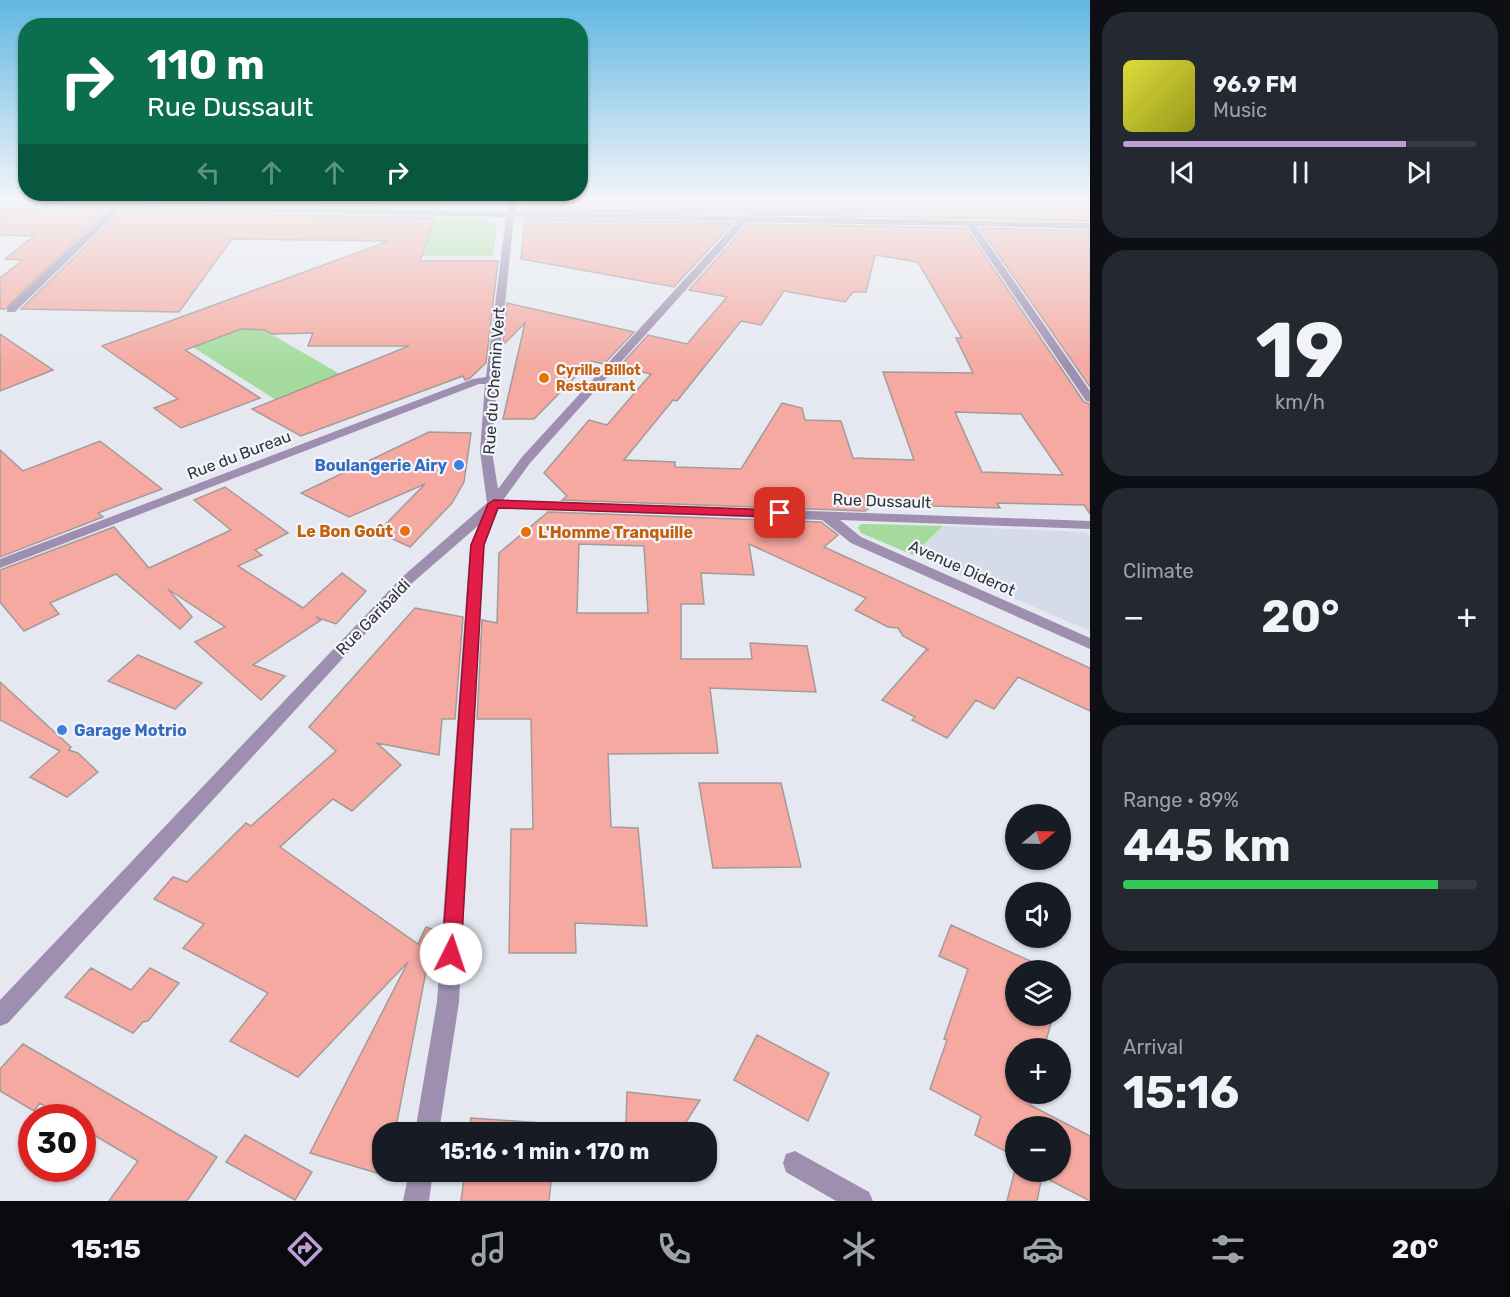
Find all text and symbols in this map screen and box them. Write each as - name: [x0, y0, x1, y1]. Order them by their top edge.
- text: 110 m: [147, 40, 265, 90]
- icon: right: [48, 42, 126, 120]
- text: 96.9 FM: [1213, 71, 1297, 98]
- text: Rue Dussault: [147, 91, 313, 123]
- text: Music: [1213, 98, 1267, 122]
- icon: left: [192, 156, 225, 189]
- icon: ahead: [255, 156, 288, 189]
- icon: ahead: [318, 156, 351, 189]
- icon: right: [381, 156, 414, 189]
- icon: previous: [1166, 156, 1199, 189]
- icon: pause: [1284, 156, 1317, 189]
- icon: next: [1402, 156, 1435, 189]
- text: 19: [1256, 304, 1344, 397]
- street label: Rue du Chemin Vert: [479, 307, 509, 455]
- place label: Cyrille Billot Restaurant: [556, 362, 641, 395]
- marker: Cyrille Billot Restaurant: [537, 371, 551, 385]
- text: km/h: [1275, 390, 1325, 414]
- street label: Rue du Bureau: [184, 426, 294, 484]
- place label: Boulangerie Airy: [315, 456, 447, 475]
- marker: Boulangerie Airy: [452, 458, 466, 472]
- pin: [754, 487, 805, 538]
- street label: Rue Dussault: [832, 490, 932, 512]
- icon: arrive: [763, 496, 796, 529]
- place label: Le Bon Goût: [297, 522, 394, 541]
- place label: L'Homme Tranquille: [538, 523, 693, 542]
- marker: Le Bon Goût: [398, 524, 412, 538]
- marker: L'Homme Tranquille: [519, 525, 533, 539]
- street label: Avenue Diderot: [906, 536, 1018, 600]
- text: Climate: [1123, 559, 1194, 583]
- street label: Rue Garibaldi: [332, 575, 414, 659]
- text: 20°: [1261, 590, 1340, 643]
- text: −: [1123, 597, 1144, 636]
- text: +: [1456, 597, 1477, 636]
- place label: Garage Motrio: [74, 721, 187, 740]
- marker: Garage Motrio: [55, 723, 69, 737]
- text: Range · 89%: [1123, 788, 1239, 812]
- north arrow: [1005, 804, 1071, 870]
- map controls: [1005, 804, 1071, 1182]
- text: 445 km: [1123, 819, 1291, 872]
- button: sound: [1005, 882, 1071, 948]
- position arrow: [419, 922, 483, 986]
- button: layers: [1005, 960, 1071, 1026]
- text: Arrival: [1123, 1035, 1183, 1059]
- button: +: [1005, 1038, 1071, 1104]
- text: 15:16: [1123, 1066, 1239, 1119]
- speed limit sign: 30: [18, 1104, 96, 1182]
- button: −: [1005, 1116, 1071, 1182]
- text: 15:16 · 1 min · 170 m: [440, 1138, 649, 1165]
- icon: directions: [284, 1228, 326, 1270]
- icon: music: [468, 1228, 510, 1270]
- icon: phone: [653, 1228, 695, 1270]
- icon: climate: [838, 1228, 880, 1270]
- icon: car: [1022, 1228, 1064, 1270]
- icon: filters: [1207, 1228, 1249, 1270]
- text: 15:15: [71, 1233, 141, 1265]
- text: 20°: [1392, 1233, 1439, 1265]

